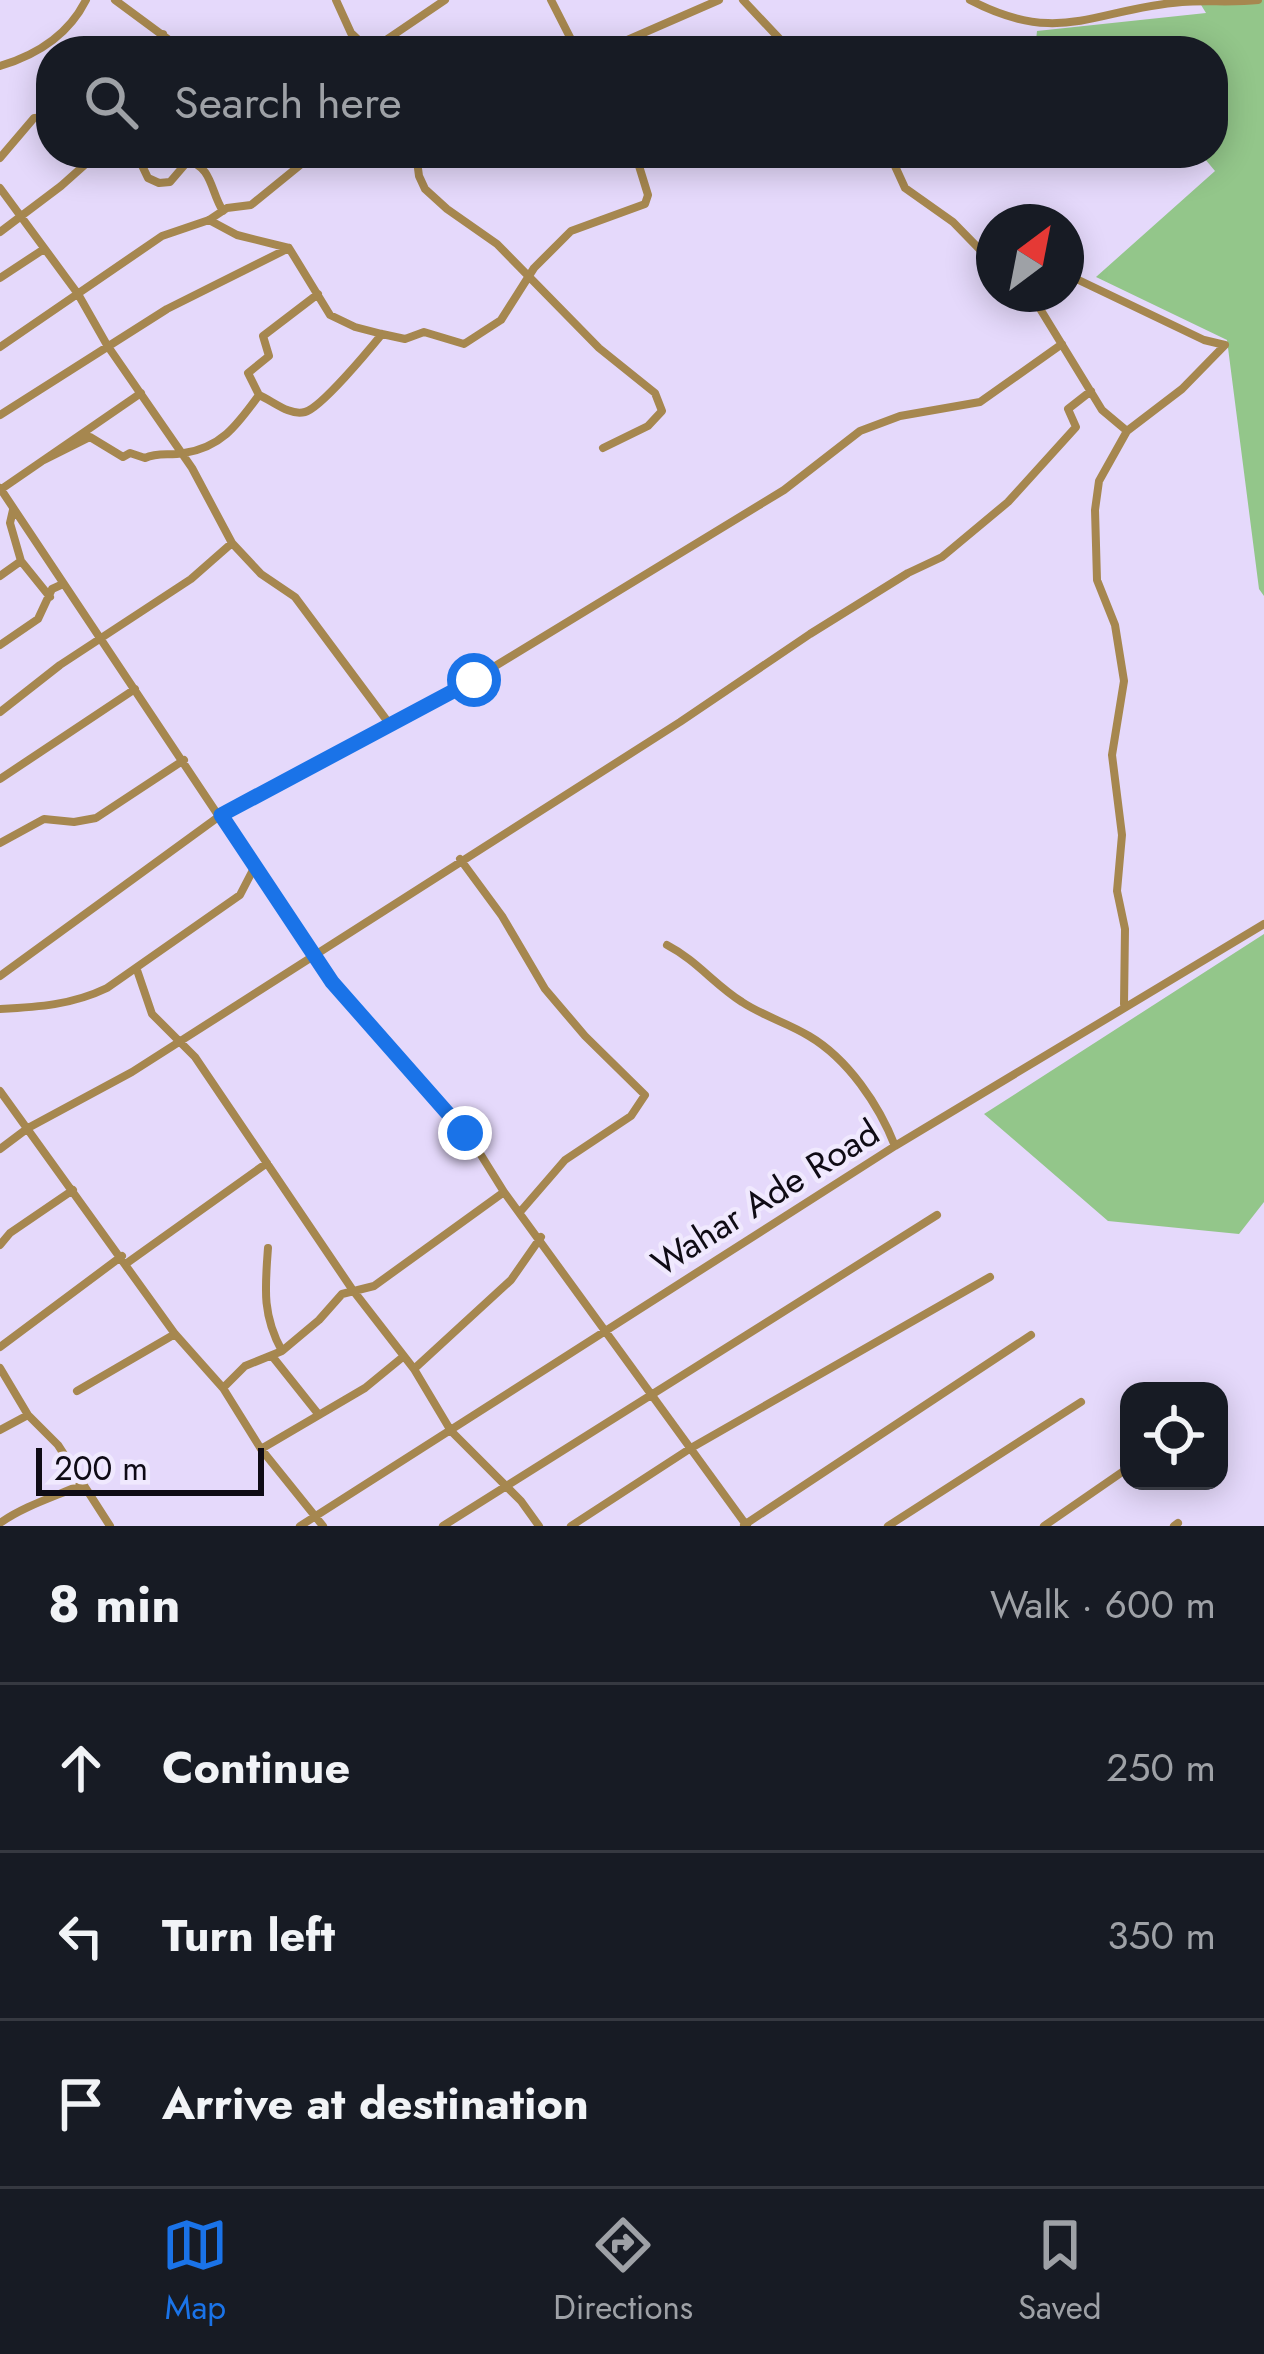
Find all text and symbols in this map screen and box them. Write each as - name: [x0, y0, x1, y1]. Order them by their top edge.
- search box: [36, 36, 1228, 168]
- icon: search: [78, 69, 144, 135]
- text: Search here: [174, 70, 402, 135]
- north arrow: [976, 204, 1084, 312]
- route start: [447, 653, 501, 707]
- route end: [438, 1106, 492, 1160]
- street label: Wahar Ade Road: [641, 1106, 889, 1288]
- map controls: [1120, 1382, 1228, 1490]
- button: locate: [1120, 1382, 1228, 1490]
- scale bar: [36, 1442, 264, 1495]
- text: 200 m: [54, 1445, 148, 1492]
- text: 8 min: [48, 1567, 181, 1641]
- text: Walk · 600 m: [990, 1576, 1216, 1633]
- icon: ahead: [48, 1735, 114, 1801]
- text: Continue: [162, 1735, 350, 1800]
- text: 250 m: [1106, 1739, 1216, 1796]
- icon: left: [48, 1903, 114, 1969]
- text: Turn left: [162, 1903, 335, 1968]
- text: 350 m: [1107, 1907, 1216, 1964]
- icon: arrive: [48, 2071, 114, 2137]
- text: Arrive at destination: [162, 2071, 589, 2136]
- tab: Map: [162, 2212, 228, 2331]
- tab: Directions: [553, 2212, 693, 2331]
- tab: Saved: [1018, 2212, 1102, 2331]

